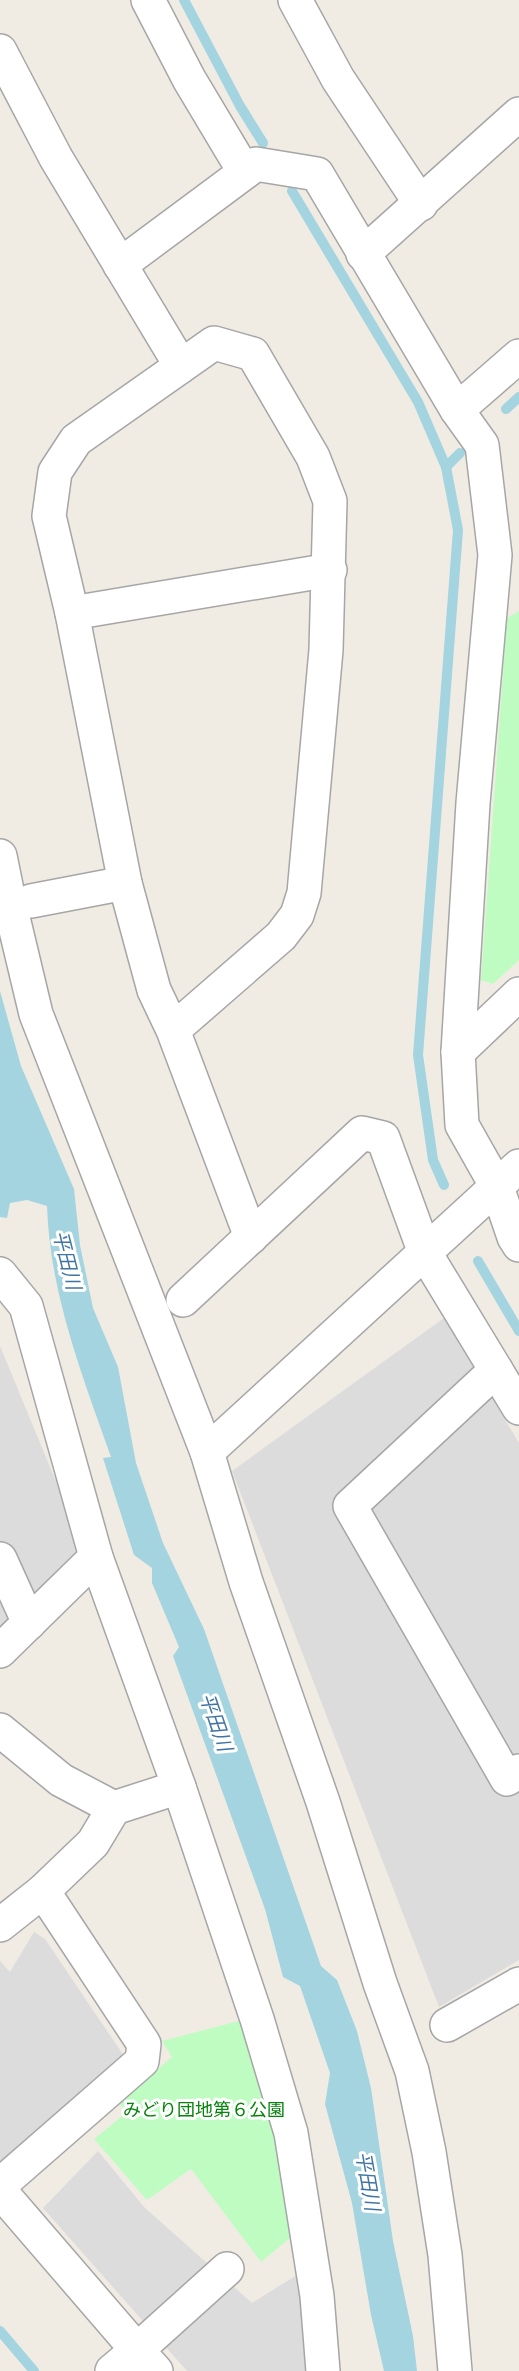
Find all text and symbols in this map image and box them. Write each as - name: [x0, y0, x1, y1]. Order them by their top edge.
- water label: 平田川: [48, 1228, 86, 1294]
- water label: 平田川: [195, 1690, 238, 1756]
- park label: みどり団地第６公園: [123, 2099, 285, 2120]
- water label: 平田川: [351, 2149, 385, 2215]

